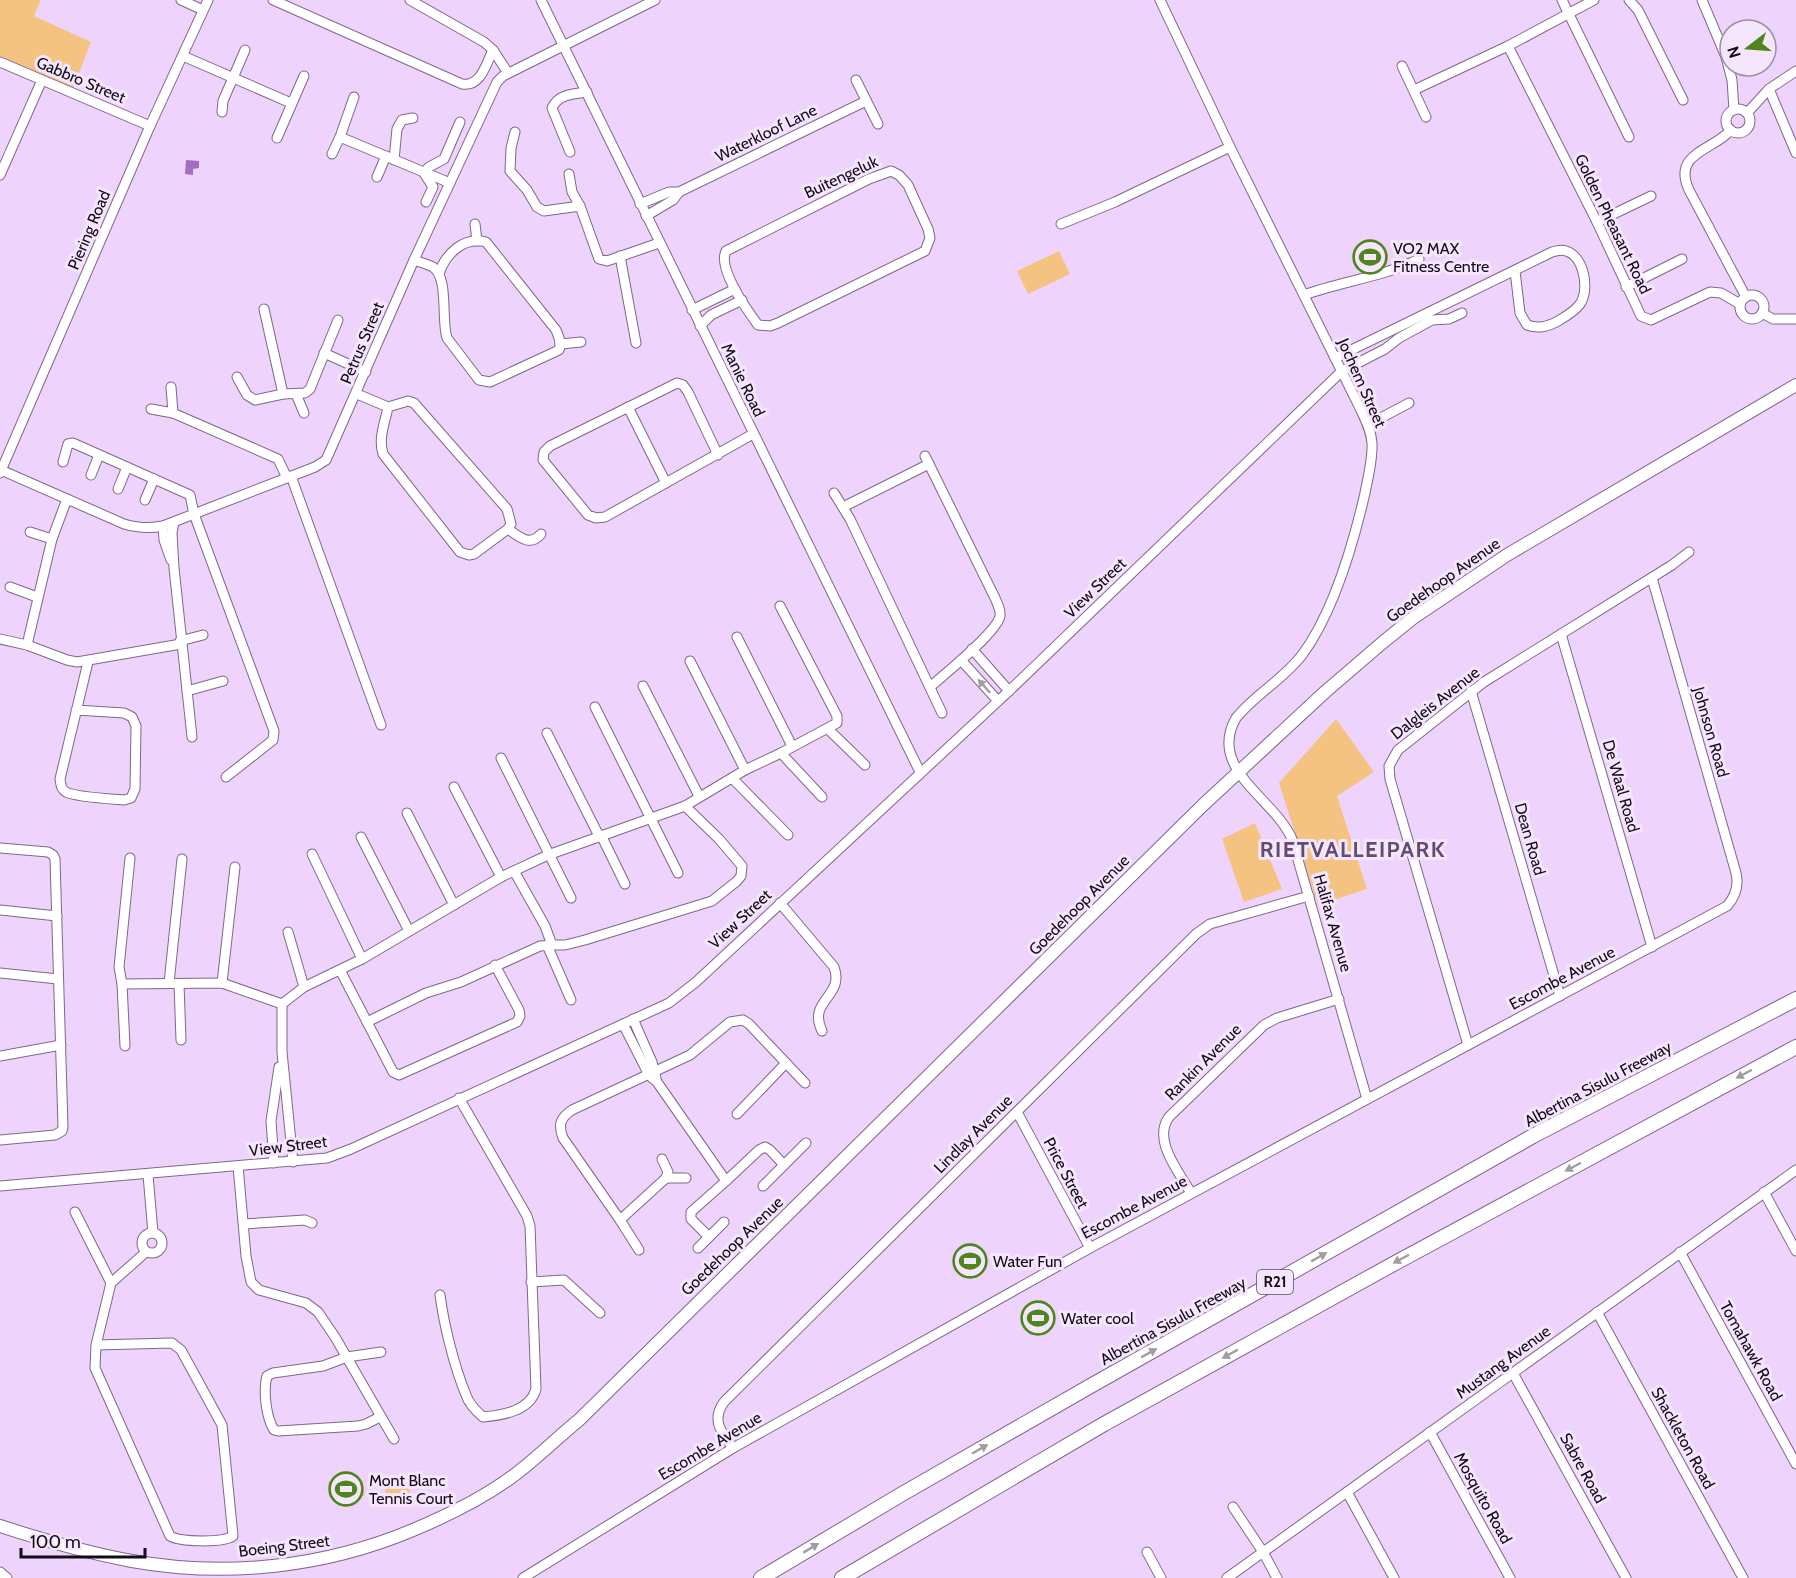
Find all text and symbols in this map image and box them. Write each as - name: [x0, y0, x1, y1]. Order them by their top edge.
- north arrow: [1718, 18, 1778, 78]
- text: N: [1723, 44, 1745, 60]
- street label: Gabbro Street: [34, 53, 129, 107]
- street label: Waterkloof Lane: [712, 100, 820, 166]
- street label: Buitengeluk: [801, 151, 882, 202]
- street label: Golden Pheasant Road: [1571, 151, 1655, 297]
- street label: Piering Road: [64, 187, 114, 273]
- sports icon: VO2 MAX Fitness Centre: [1352, 239, 1388, 275]
- place label: VO2 MAX Fitness Centre: [1393, 239, 1489, 276]
- street label: Petrus Street: [336, 299, 388, 387]
- street label: Jochem Street: [1333, 335, 1390, 431]
- street label: Manie Road: [717, 340, 769, 420]
- street label: Goedehoop Avenue: [1383, 534, 1503, 626]
- street label: View Street: [1060, 554, 1130, 622]
- street label: Dalgleis Avenue: [1387, 663, 1483, 743]
- one-way arrow: [977, 679, 991, 694]
- street label: Johnson Road: [1689, 684, 1733, 779]
- street label: De Waal Road: [1599, 738, 1643, 834]
- street label: Dean Road: [1511, 800, 1549, 878]
- district label: RIETVALLEIPARK: [1260, 836, 1446, 863]
- street label: Goedehoop Avenue: [1025, 851, 1133, 959]
- street label: Halifax Avenue: [1310, 872, 1356, 974]
- street label: View Street: [705, 885, 776, 953]
- street label: Escombe Avenue: [1506, 942, 1618, 1014]
- street label: Rankin Avenue: [1161, 1020, 1245, 1104]
- street label: Albertina Sisulu Freeway: [1521, 1037, 1675, 1131]
- one-way arrow: [1736, 1069, 1753, 1079]
- street label: Lindlay Avenue: [930, 1091, 1016, 1177]
- street label: View Street: [248, 1132, 329, 1160]
- street label: Price Street: [1039, 1134, 1093, 1212]
- one-way arrow: [1564, 1162, 1581, 1172]
- street label: Escombe Avenue: [1078, 1171, 1190, 1243]
- street label: Goedehoop Avenue: [677, 1193, 787, 1299]
- sports icon: Water Fun: [952, 1243, 988, 1279]
- place label: Water Fun: [993, 1252, 1062, 1271]
- one-way arrow: [1311, 1252, 1328, 1262]
- one-way arrow: [1392, 1254, 1409, 1264]
- road number: R21: [1257, 1270, 1293, 1294]
- street label: Albertina Sisulu Freeway: [1097, 1273, 1249, 1369]
- street label: Tomahawk Road: [1716, 1298, 1786, 1404]
- sports icon: Water cool: [1020, 1300, 1056, 1336]
- place label: Water cool: [1061, 1309, 1134, 1328]
- street label: Mustang Avenue: [1452, 1321, 1554, 1403]
- one-way arrow: [1141, 1348, 1158, 1358]
- one-way arrow: [1222, 1349, 1239, 1359]
- street label: Shackleton Road: [1647, 1384, 1719, 1492]
- street label: Escombe Avenue: [655, 1408, 765, 1484]
- street label: Sabre Road: [1556, 1430, 1610, 1506]
- one-way arrow: [971, 1445, 988, 1455]
- street label: Mosquito Road: [1450, 1449, 1516, 1547]
- sports icon: Mont Blanc Tennis Court: [328, 1471, 364, 1507]
- place label: Mont Blanc Tennis Court: [369, 1471, 454, 1508]
- scale bar: [21, 1521, 146, 1559]
- text: 100 m: [30, 1531, 81, 1553]
- street label: Boeing Street: [237, 1531, 331, 1561]
- one-way arrow: [803, 1542, 819, 1553]

